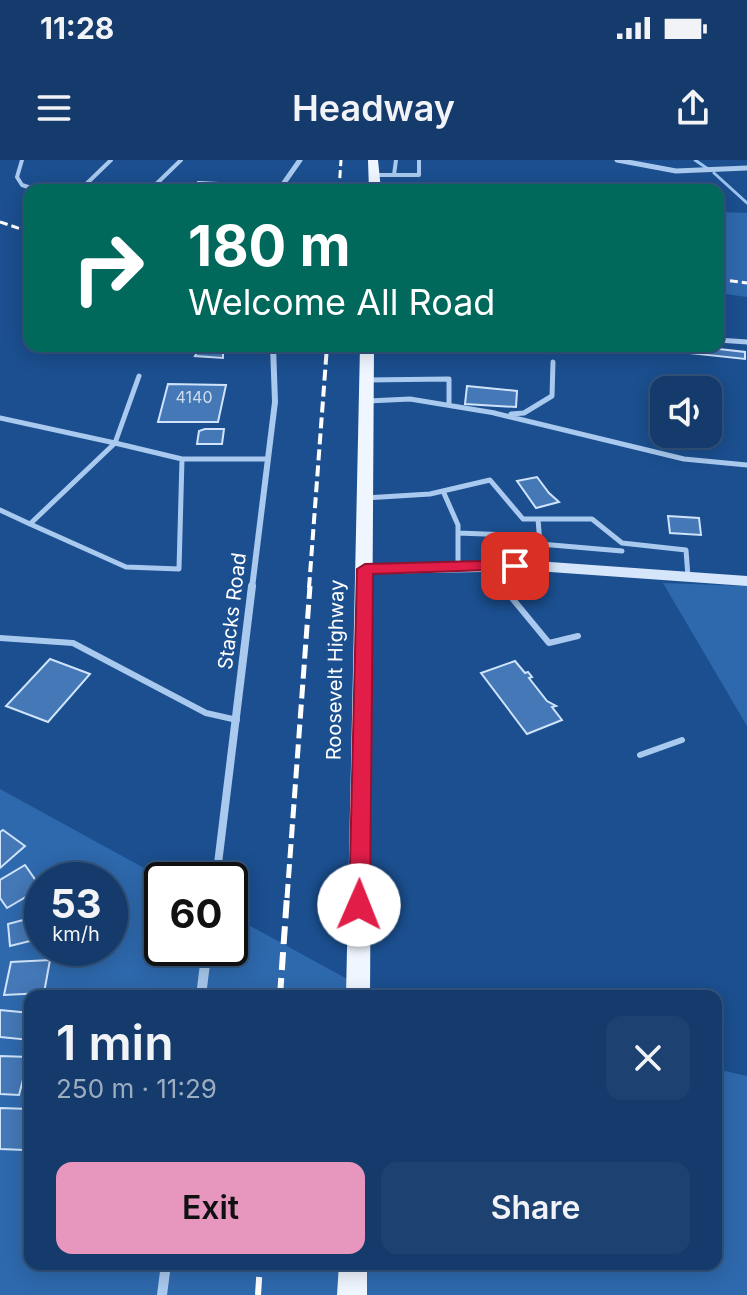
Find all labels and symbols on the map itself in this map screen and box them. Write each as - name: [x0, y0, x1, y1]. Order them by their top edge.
- house number: 4140: [176, 387, 212, 407]
- pin: [481, 532, 549, 600]
- street label: Stacks Road: [213, 551, 251, 671]
- street label: Roosevelt Highway: [321, 580, 349, 760]
- speed limit sign: 60: [144, 862, 248, 966]
- position arrow: [317, 863, 401, 947]

